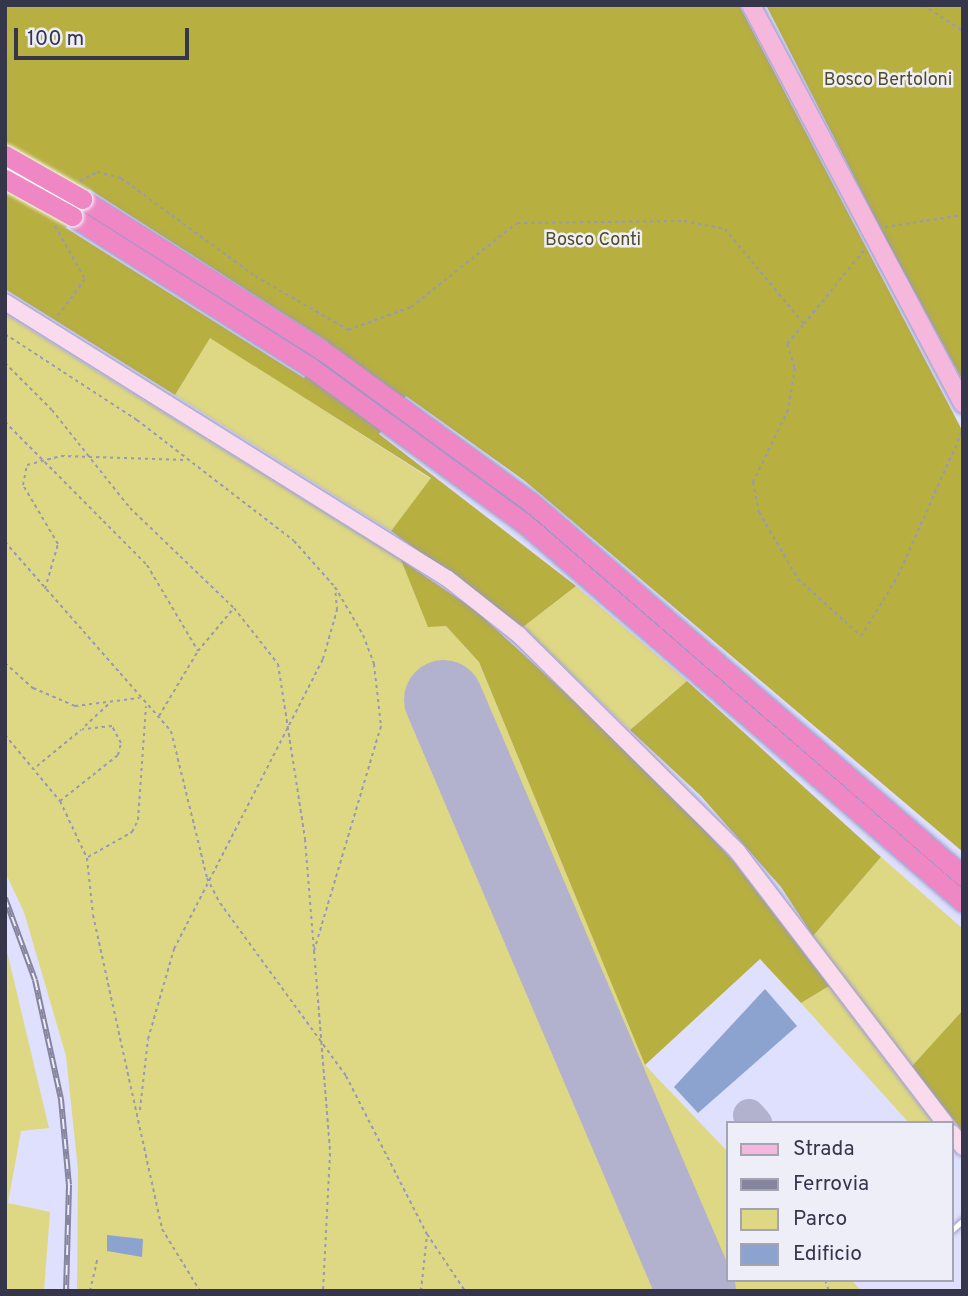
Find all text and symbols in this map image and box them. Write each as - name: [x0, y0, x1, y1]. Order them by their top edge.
- scale bar: [18, 14, 192, 58]
- text: 100 m: [27, 26, 84, 53]
- park label: Bosco Bertoloni: [824, 70, 952, 92]
- park label: Bosco Conti: [545, 230, 641, 252]
- legend: [726, 1121, 954, 1282]
- text: Strada: [793, 1136, 854, 1163]
- text: Ferrovia: [793, 1171, 869, 1198]
- text: Parco: [793, 1206, 847, 1233]
- text: Edificio: [793, 1241, 862, 1268]

